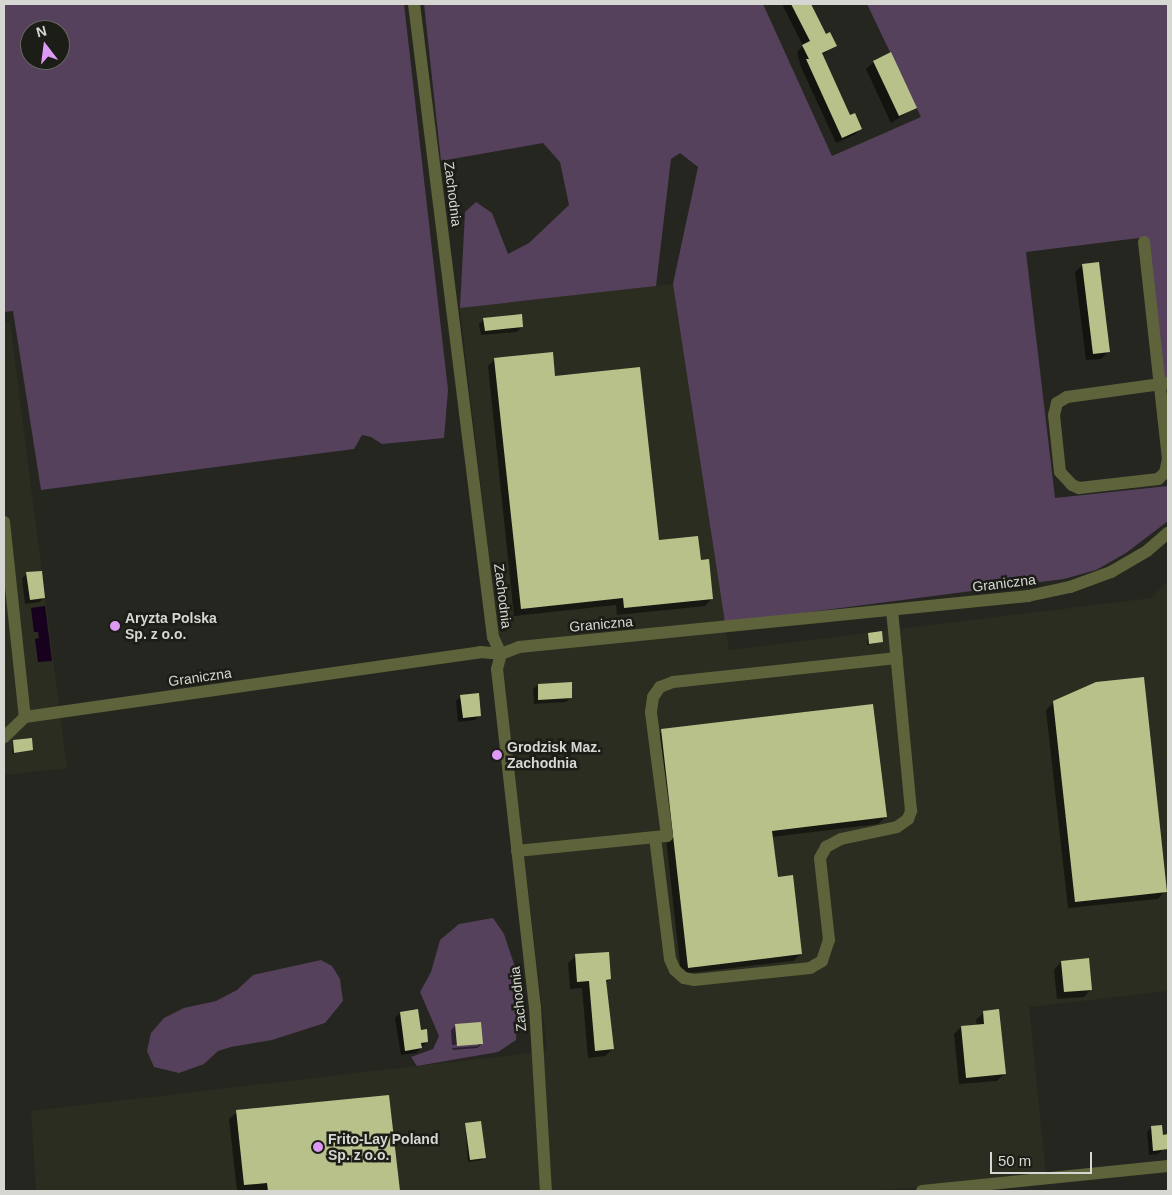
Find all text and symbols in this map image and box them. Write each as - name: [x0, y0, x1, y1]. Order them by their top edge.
- north arrow: [20, 20, 70, 70]
- text: N: [34, 22, 48, 41]
- street label: Zachodnia: [441, 161, 465, 227]
- street label: Zachodnia: [491, 563, 515, 629]
- street label: Graniczna: [971, 571, 1037, 595]
- place label: Aryzta Polska Sp. z o.o.: [125, 610, 217, 642]
- street label: Graniczna: [568, 613, 634, 635]
- marker: Aryzta Polska Sp. z o.o.: [109, 620, 121, 632]
- street label: Graniczna: [167, 664, 233, 690]
- place label: Grodzisk Maz. Zachodnia: [507, 739, 601, 772]
- marker: Grodzisk Maz. Zachodnia: [491, 749, 503, 761]
- street label: Zachodnia: [506, 966, 530, 1032]
- place label: Frito-Lay Poland Sp. z o.o.: [328, 1131, 438, 1164]
- marker: Frito-Lay Poland Sp. z o.o.: [312, 1141, 324, 1153]
- scale bar: [992, 1142, 1094, 1174]
- text: 50 m: [998, 1152, 1031, 1169]

